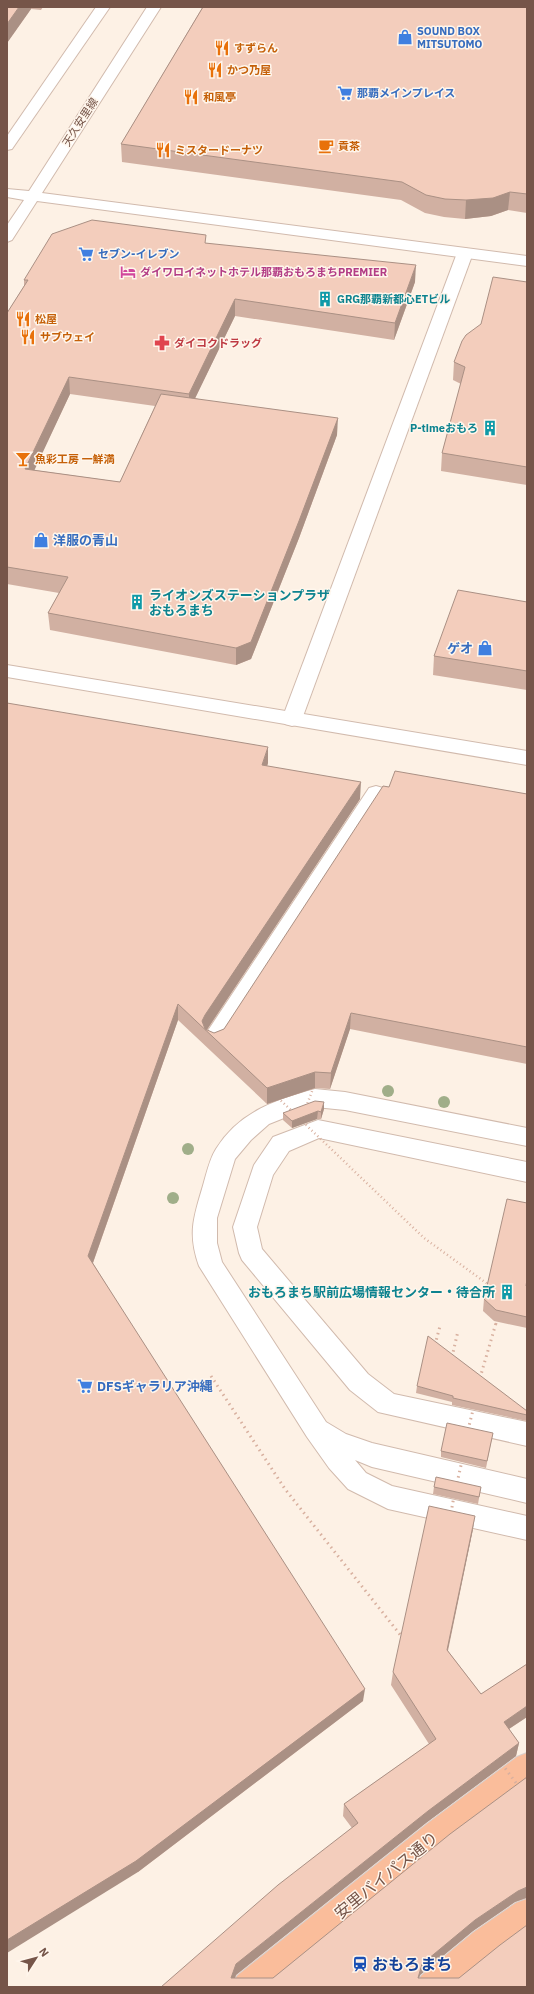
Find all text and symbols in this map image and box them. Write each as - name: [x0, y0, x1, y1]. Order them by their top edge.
- place label: SOUND BOX MITSUTOMO: [417, 24, 483, 51]
- shop icon: SOUND BOX MITSUTOMO: [396, 28, 414, 46]
- restaurant icon: すずらん: [213, 39, 231, 57]
- place label: すずらん: [234, 41, 278, 55]
- restaurant icon: かつ乃屋: [206, 61, 224, 79]
- place label: かつ乃屋: [227, 63, 271, 77]
- supermarket icon: 那覇メインプレイス: [336, 84, 354, 102]
- place label: 那覇メインプレイス: [357, 86, 455, 100]
- restaurant icon: 和風亭: [182, 88, 200, 106]
- place label: 和風亭: [203, 90, 236, 104]
- street label: 天久安里線: [59, 95, 101, 149]
- cafe icon: 貢茶: [317, 137, 335, 155]
- place label: 貢茶: [338, 139, 360, 153]
- restaurant icon: ミスタードーナツ: [154, 141, 172, 159]
- place label: ミスタードーナツ: [175, 143, 263, 157]
- supermarket icon: セブン-イレブン: [77, 245, 95, 263]
- place label: セブン-イレブン: [98, 247, 179, 261]
- hotel icon: ダイワロイネットホテル那覇おもろまちPREMIER: [119, 263, 137, 281]
- place label: ダイワロイネットホテル那覇おもろまちPREMIER: [140, 265, 387, 279]
- building icon: GRG那覇新都心ETビル: [316, 290, 334, 308]
- place label: GRG那覇新都心ETビル: [337, 292, 450, 306]
- restaurant icon: 松屋: [14, 310, 32, 328]
- place label: 松屋: [35, 312, 57, 326]
- restaurant icon: サブウェイ: [19, 328, 37, 346]
- place label: サブウェイ: [40, 330, 95, 344]
- pharmacy icon: ダイコクドラッグ: [153, 334, 171, 352]
- place label: ダイコクドラッグ: [174, 336, 262, 350]
- building icon: P-timeおもろ: [481, 419, 499, 437]
- place label: P-timeおもろ: [410, 421, 478, 435]
- bar icon: 魚彩工房 一鮮満: [14, 450, 32, 468]
- place label: 魚彩工房 一鮮満: [35, 452, 115, 466]
- shop icon: 洋服の青山: [32, 531, 50, 549]
- place label: 洋服の青山: [53, 532, 118, 549]
- place label: ライオンズステーションプラザ おもろまち: [149, 587, 330, 619]
- building icon: ライオンズステーションプラザ おもろまち: [128, 593, 146, 611]
- shop icon: ゲオ: [476, 639, 494, 657]
- place label: ゲオ: [447, 640, 473, 657]
- building icon: おもろまち駅前広場情報センター・待合所: [498, 1283, 516, 1301]
- place label: おもろまち駅前広場情報センター・待合所: [248, 1284, 495, 1301]
- supermarket icon: DFSギャラリア沖縄: [76, 1377, 94, 1395]
- place label: DFSギャラリア沖縄: [97, 1378, 213, 1395]
- street label: 安里バイパス通り: [330, 1827, 442, 1923]
- north arrow: [16, 1938, 56, 1978]
- text: N: [36, 1945, 52, 1959]
- place label: おもろまち: [372, 1954, 452, 1974]
- station icon: おもろまち: [351, 1955, 369, 1973]

